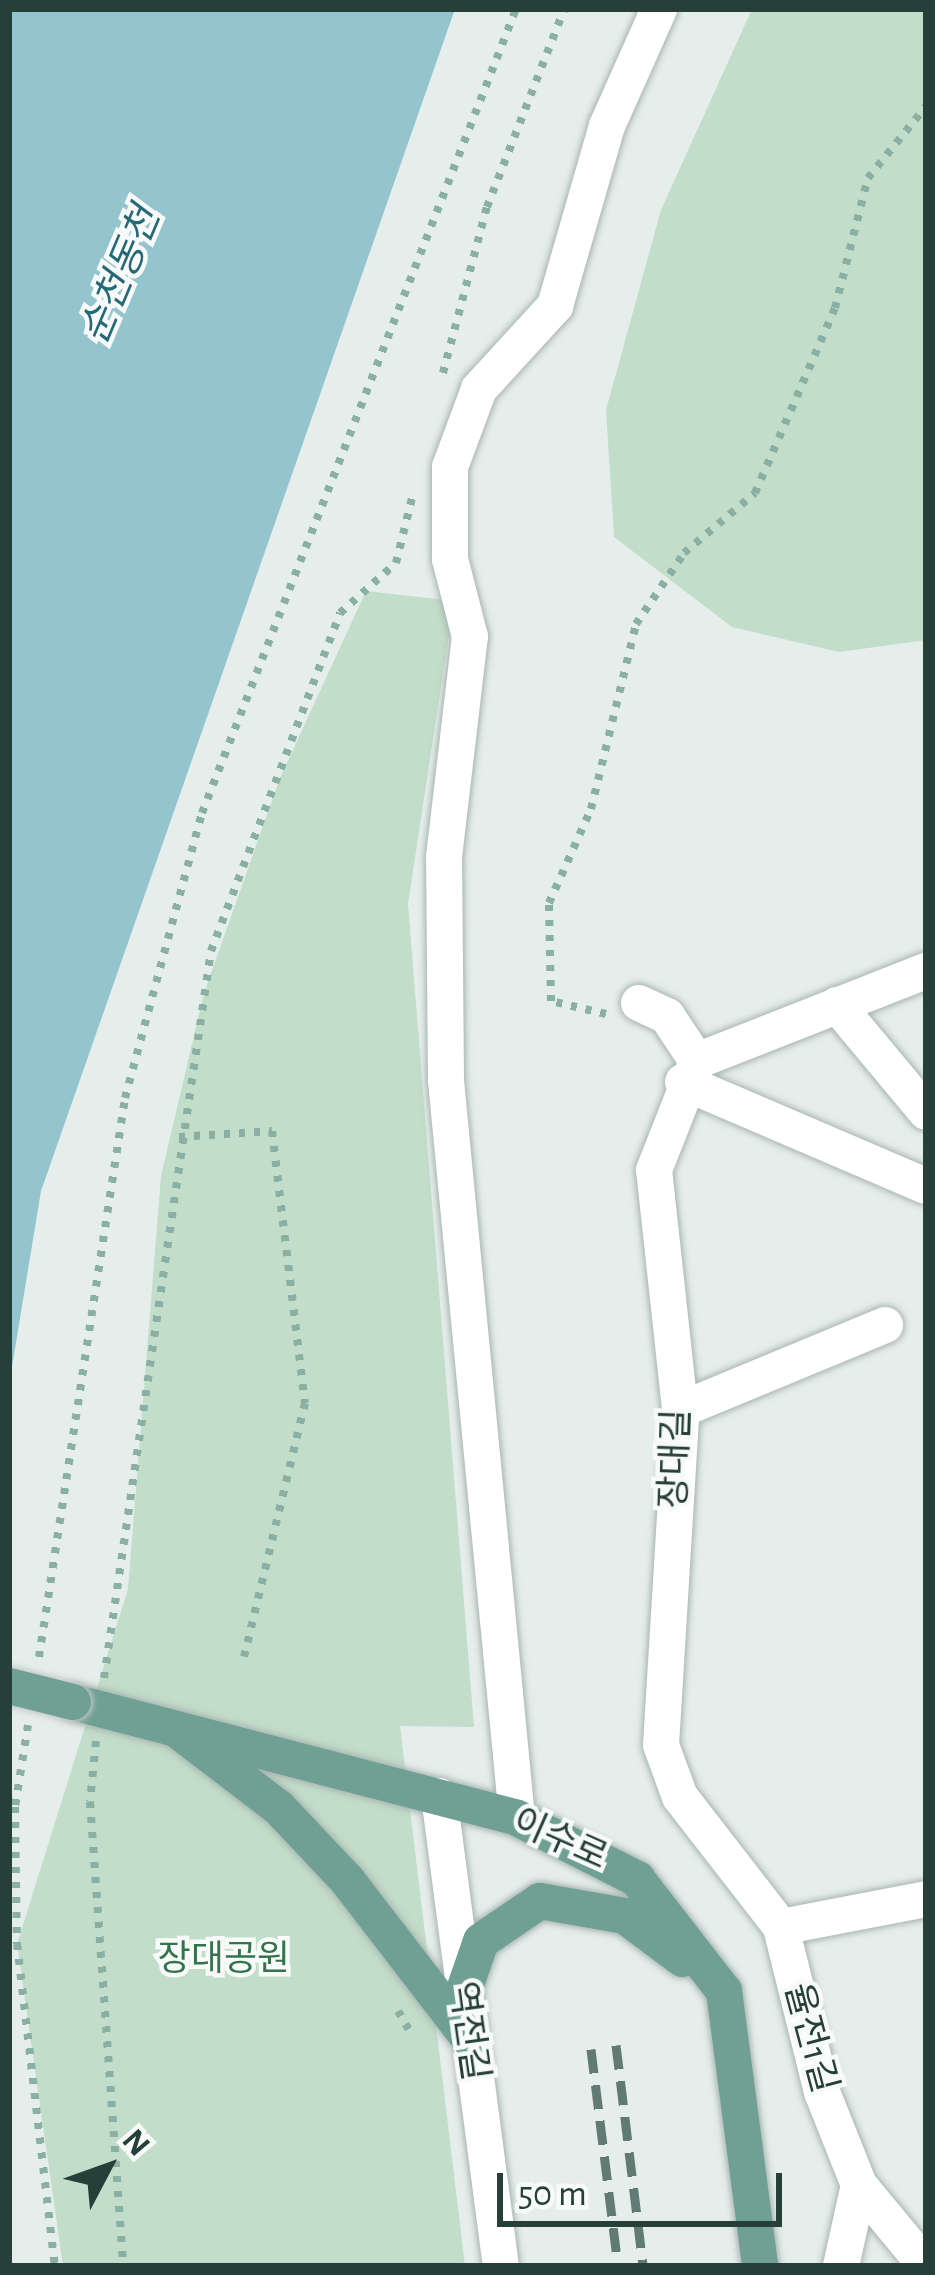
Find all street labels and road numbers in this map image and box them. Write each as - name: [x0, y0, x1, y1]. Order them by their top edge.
- street label: 장대길: [653, 1409, 699, 1509]
- street label: 이수로: [506, 1800, 614, 1880]
- street label: 율전1길: [775, 1978, 845, 2098]
- street label: 역전길: [440, 1979, 496, 2083]

